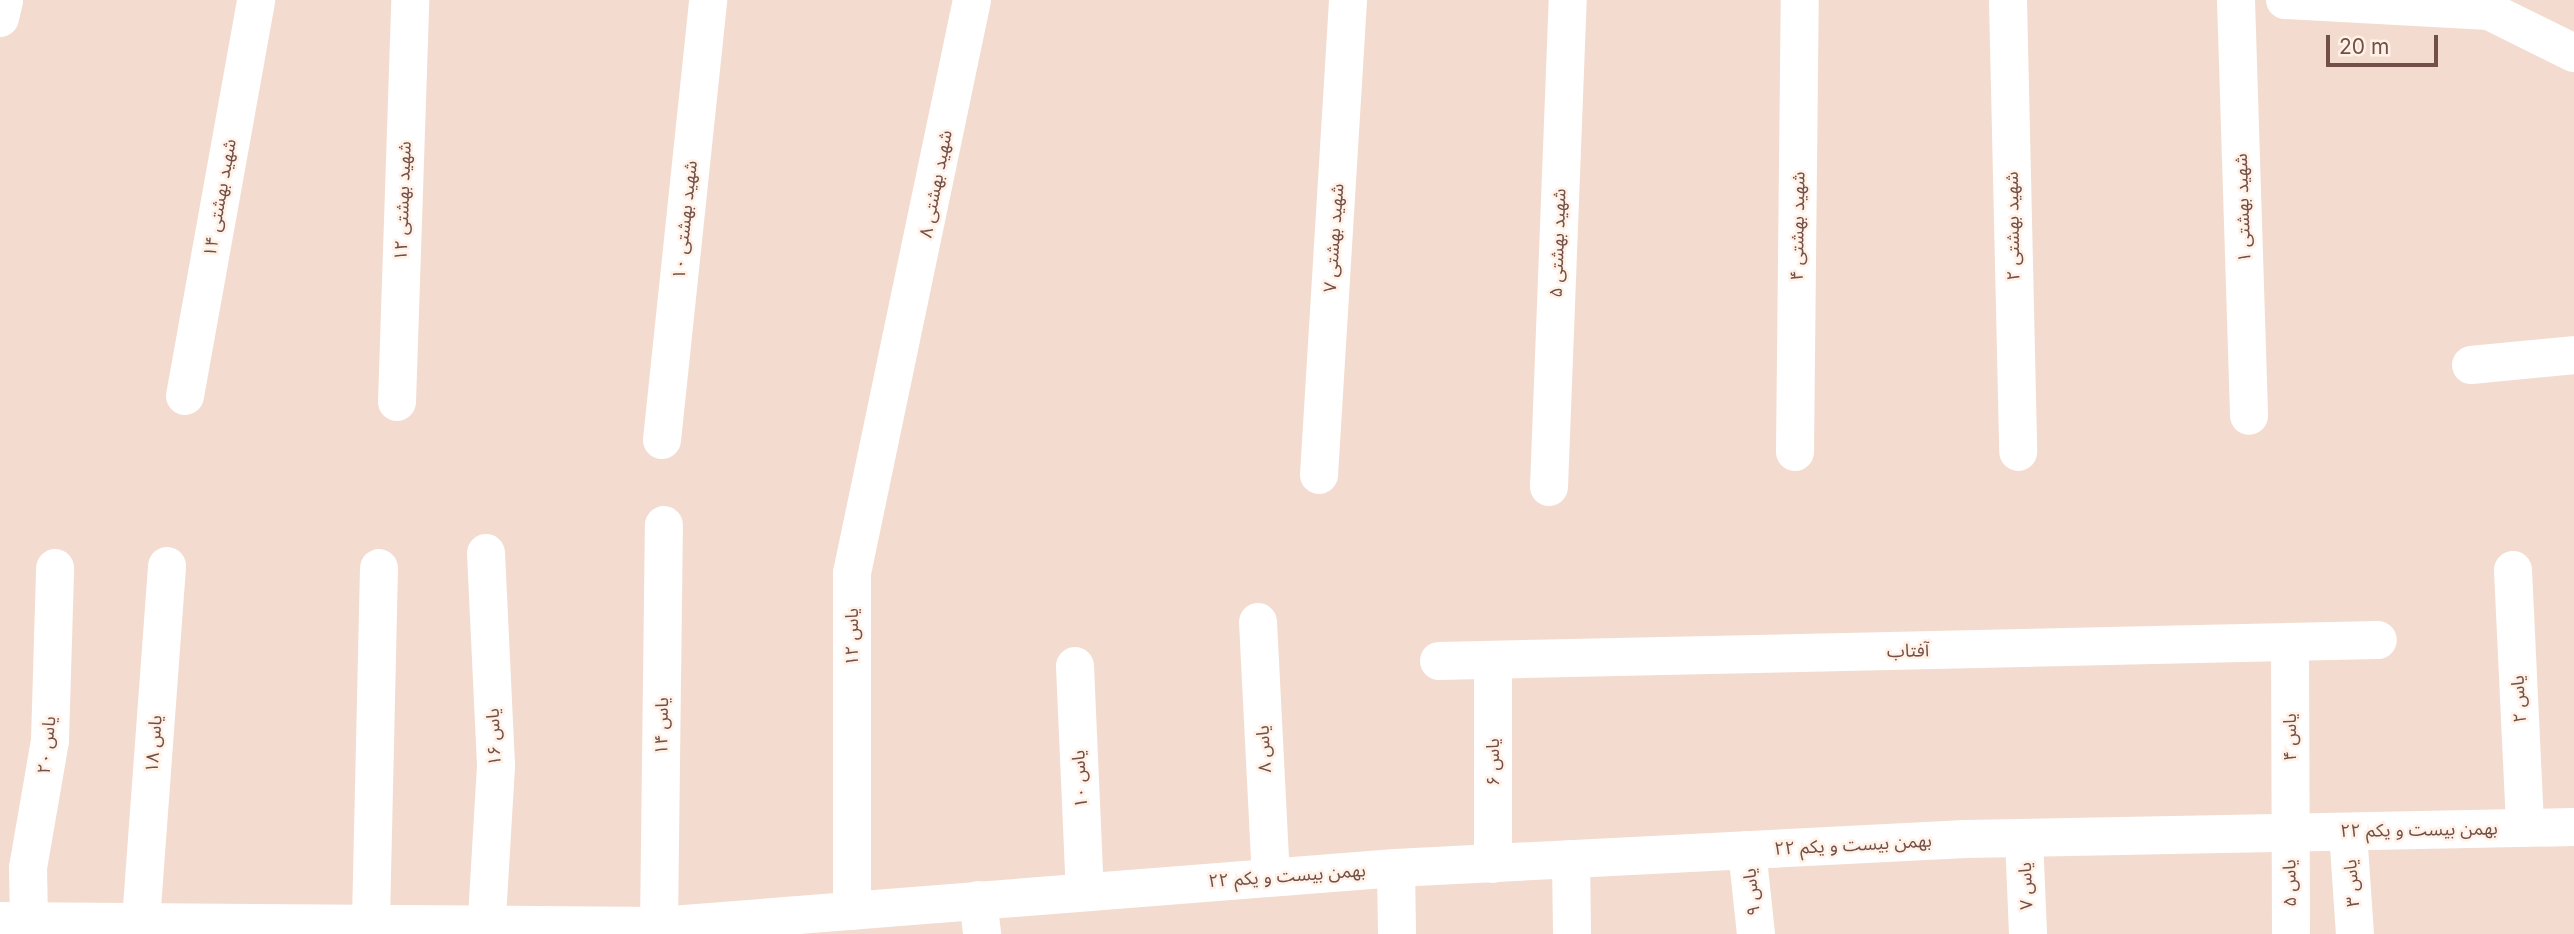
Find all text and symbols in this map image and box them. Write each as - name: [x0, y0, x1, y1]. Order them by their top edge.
- scale bar: [2329, 21, 2441, 65]
- text: 20 m: [2339, 34, 2389, 59]
- street label: شهید بهشتی ۸: [915, 128, 957, 240]
- street label: شهید بهشتی ۱۴: [199, 137, 241, 259]
- street label: شهید بهشتی ۱۲: [390, 141, 416, 261]
- street label: شهید بهشتی ۱: [2230, 153, 2256, 263]
- street label: شهید بهشتی ۱۰: [668, 159, 702, 281]
- street label: شهید بهشتی ۴: [1786, 171, 1810, 281]
- street label: شهید بهشتی ۲: [2001, 171, 2025, 281]
- street label: شهید بهشتی ۷: [1319, 183, 1349, 293]
- street label: شهید بهشتی ۵: [1545, 188, 1571, 298]
- street label: یاس ۱۲: [841, 608, 863, 666]
- street label: آفتاب: [1887, 640, 1929, 662]
- street label: یاس ۲: [2507, 675, 2531, 723]
- street label: یاس ۱۴: [651, 697, 673, 755]
- street label: یاس ۱۶: [482, 708, 506, 766]
- street label: یاس ۴: [2279, 713, 2301, 761]
- street label: یاس ۱۸: [141, 714, 167, 774]
- street label: یاس ۲۰: [33, 715, 61, 775]
- street label: یاس ۸: [1252, 725, 1276, 773]
- street label: یاس ۶: [1482, 738, 1504, 786]
- street label: یاس ۱۰: [1068, 749, 1092, 809]
- street label: ۲۲ بهمن بیست و یکم: [2340, 818, 2498, 842]
- street label: ۲۲ بهمن بیست و یکم: [1774, 830, 1932, 860]
- street label: یاس ۳: [2340, 858, 2364, 908]
- street label: یاس ۵: [2279, 859, 2301, 907]
- street label: ۲۲ بهمن بیست و یکم: [1208, 860, 1366, 892]
- street label: یاس ۷: [2014, 862, 2038, 910]
- street label: یاس ۹: [1739, 867, 1765, 917]

